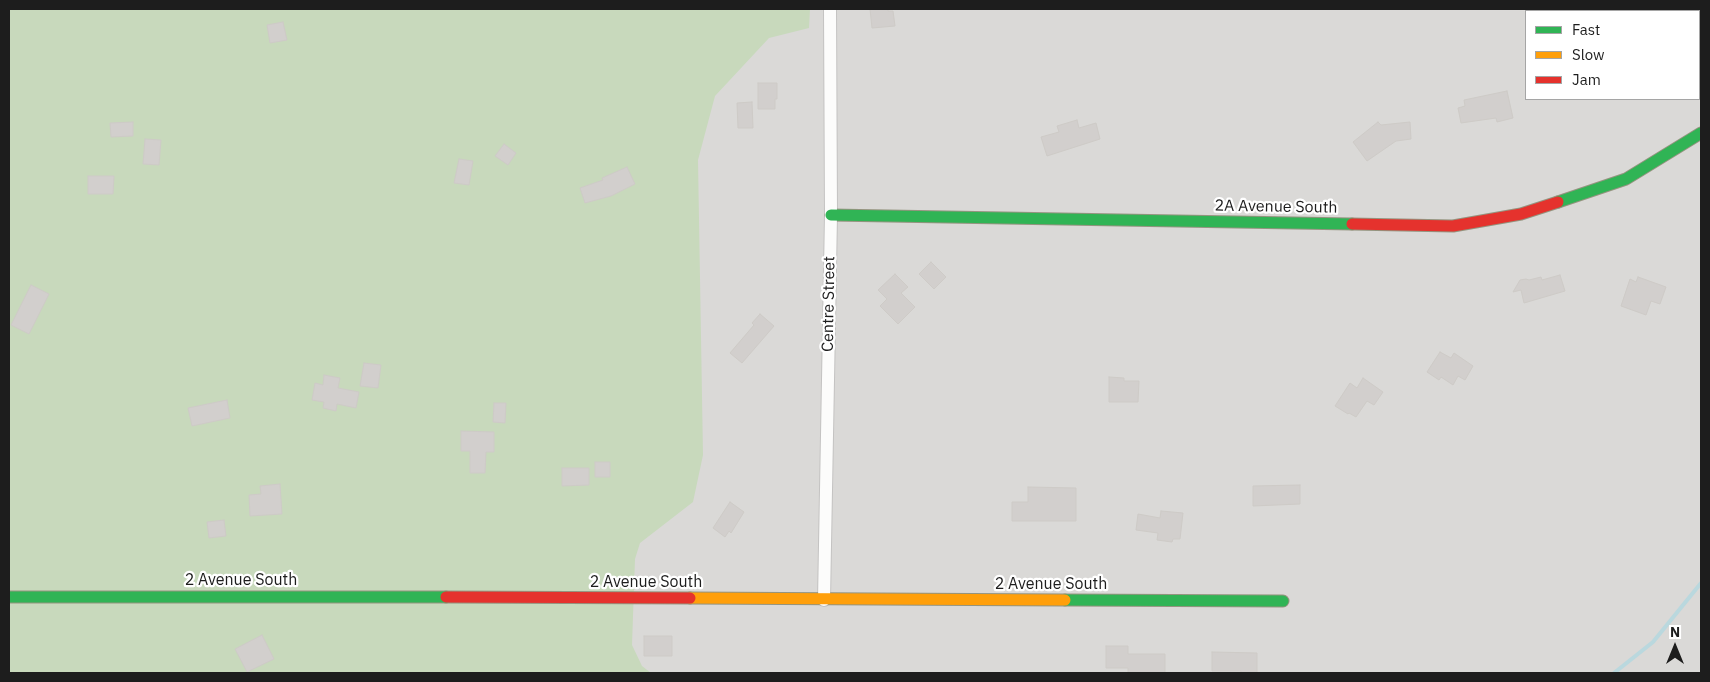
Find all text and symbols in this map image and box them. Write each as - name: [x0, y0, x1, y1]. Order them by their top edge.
- legend: [1525, 10, 1700, 100]
- text: Fast: [1572, 20, 1600, 39]
- text: Slow: [1572, 45, 1605, 64]
- text: Jam: [1572, 70, 1601, 89]
- street label: 2A Avenue South: [1214, 196, 1338, 218]
- street label: Centre Street: [819, 256, 839, 352]
- street label: 2 Avenue South: [185, 570, 297, 590]
- street label: 2 Avenue South: [590, 572, 702, 592]
- street label: 2 Avenue South: [995, 574, 1107, 594]
- north arrow: [1650, 622, 1700, 672]
- text: N: [1670, 623, 1680, 641]

